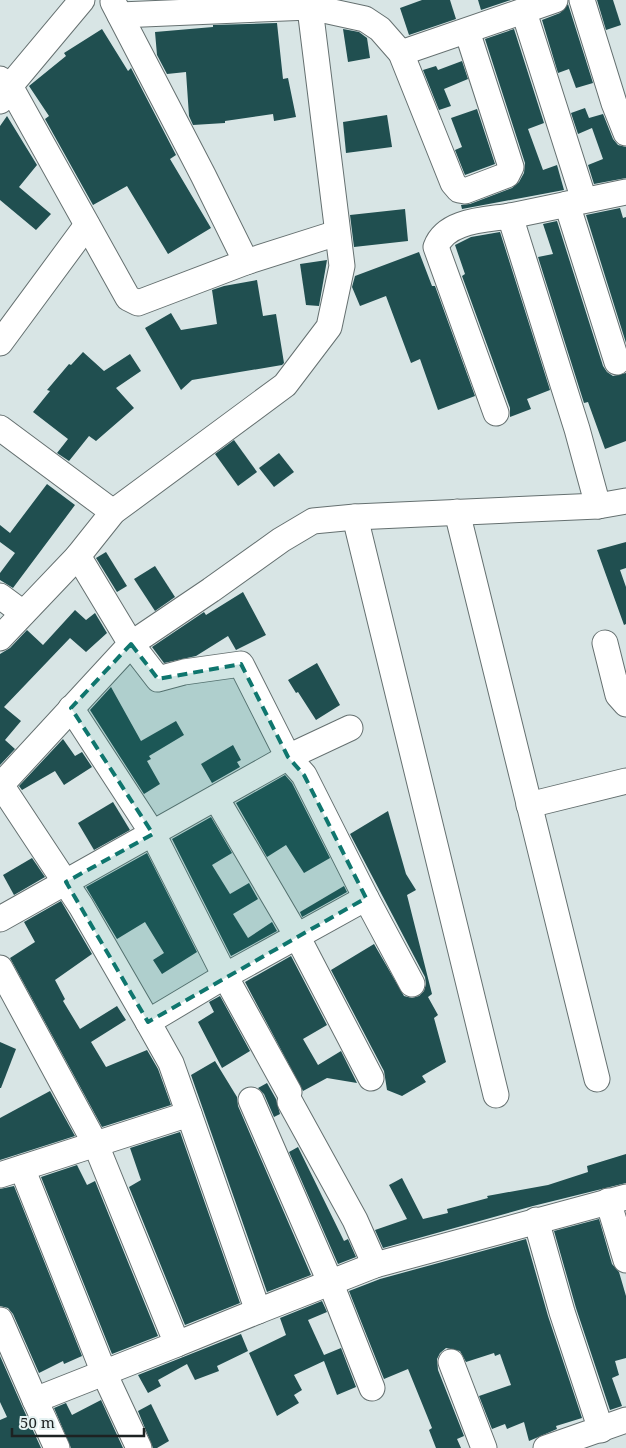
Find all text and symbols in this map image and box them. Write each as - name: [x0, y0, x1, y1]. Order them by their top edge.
- scale bar: [12, 1406, 145, 1438]
- text: 50 m: [20, 1412, 55, 1432]

